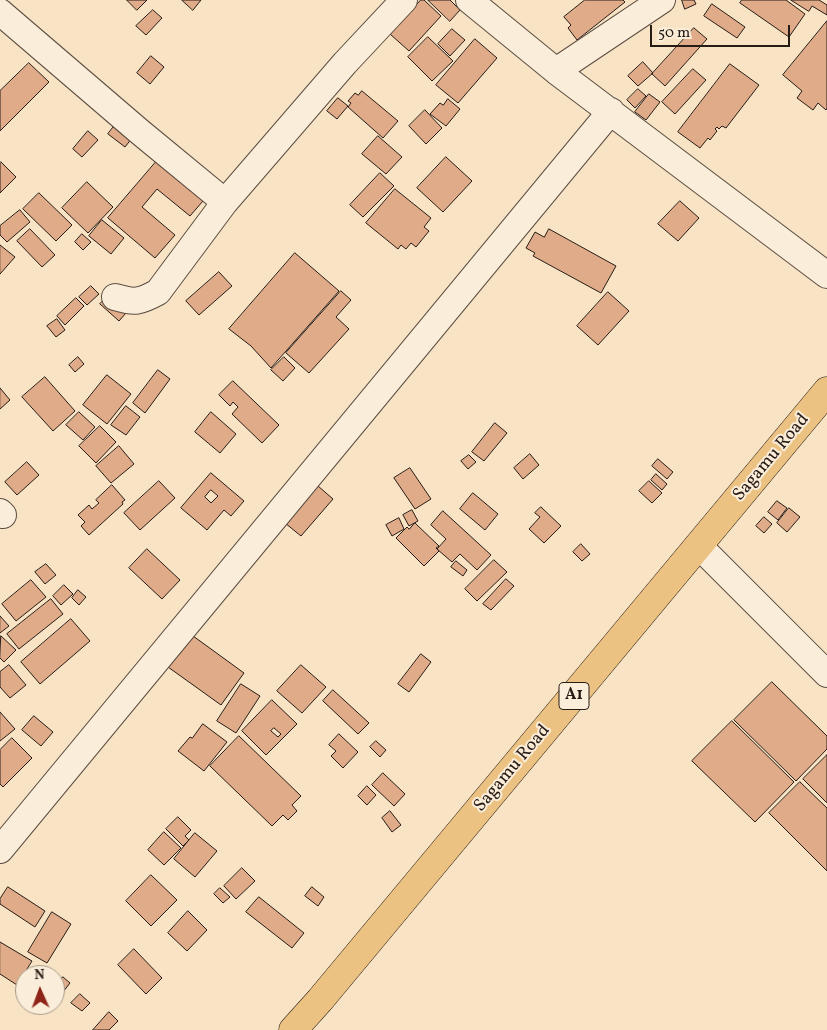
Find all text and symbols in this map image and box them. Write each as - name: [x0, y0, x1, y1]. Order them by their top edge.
- scale bar: [652, 15, 792, 47]
- text: 50 m: [658, 23, 690, 44]
- street label: Sagamu Road: [729, 410, 815, 506]
- road number: A1: [559, 682, 589, 709]
- street label: Sagamu Road: [470, 721, 556, 817]
- north arrow: [15, 965, 65, 1015]
- text: N: [34, 966, 45, 985]

